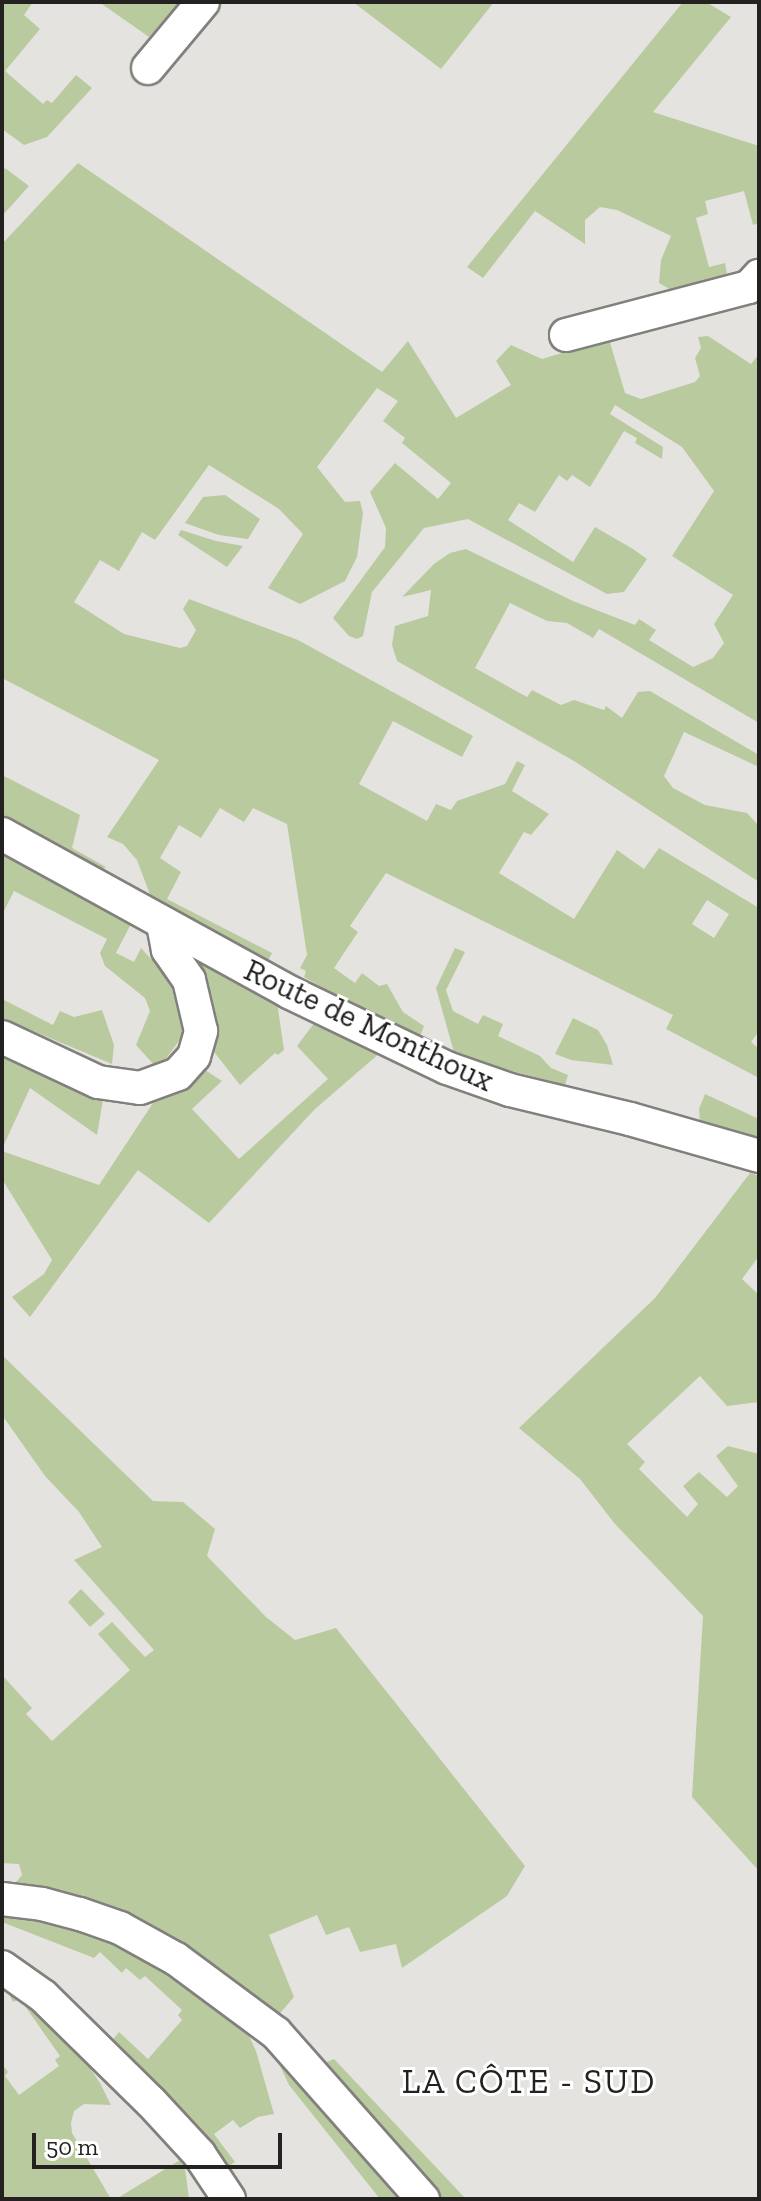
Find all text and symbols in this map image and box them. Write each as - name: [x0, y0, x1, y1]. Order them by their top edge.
- street label: Route de Monthoux: [238, 950, 500, 1100]
- district label: LA CÔTE - SUD: [401, 2062, 657, 2102]
- scale bar: [36, 2117, 286, 2167]
- text: 50 m: [46, 2132, 98, 2161]

